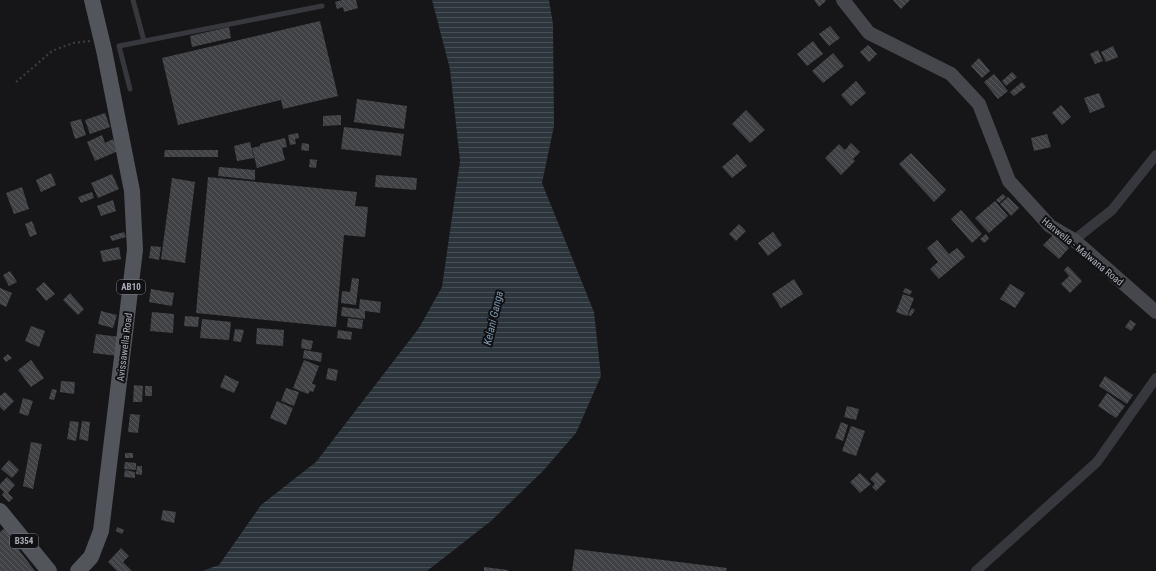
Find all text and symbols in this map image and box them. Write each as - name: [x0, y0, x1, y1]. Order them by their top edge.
- street label: Hanwella - Malwana Road: [1040, 215, 1126, 288]
- road number: AB10: [117, 280, 145, 294]
- water label: Kelani Ganga: [481, 290, 506, 347]
- street label: Avissawella Road: [115, 312, 134, 382]
- road number: B354: [10, 534, 38, 548]

